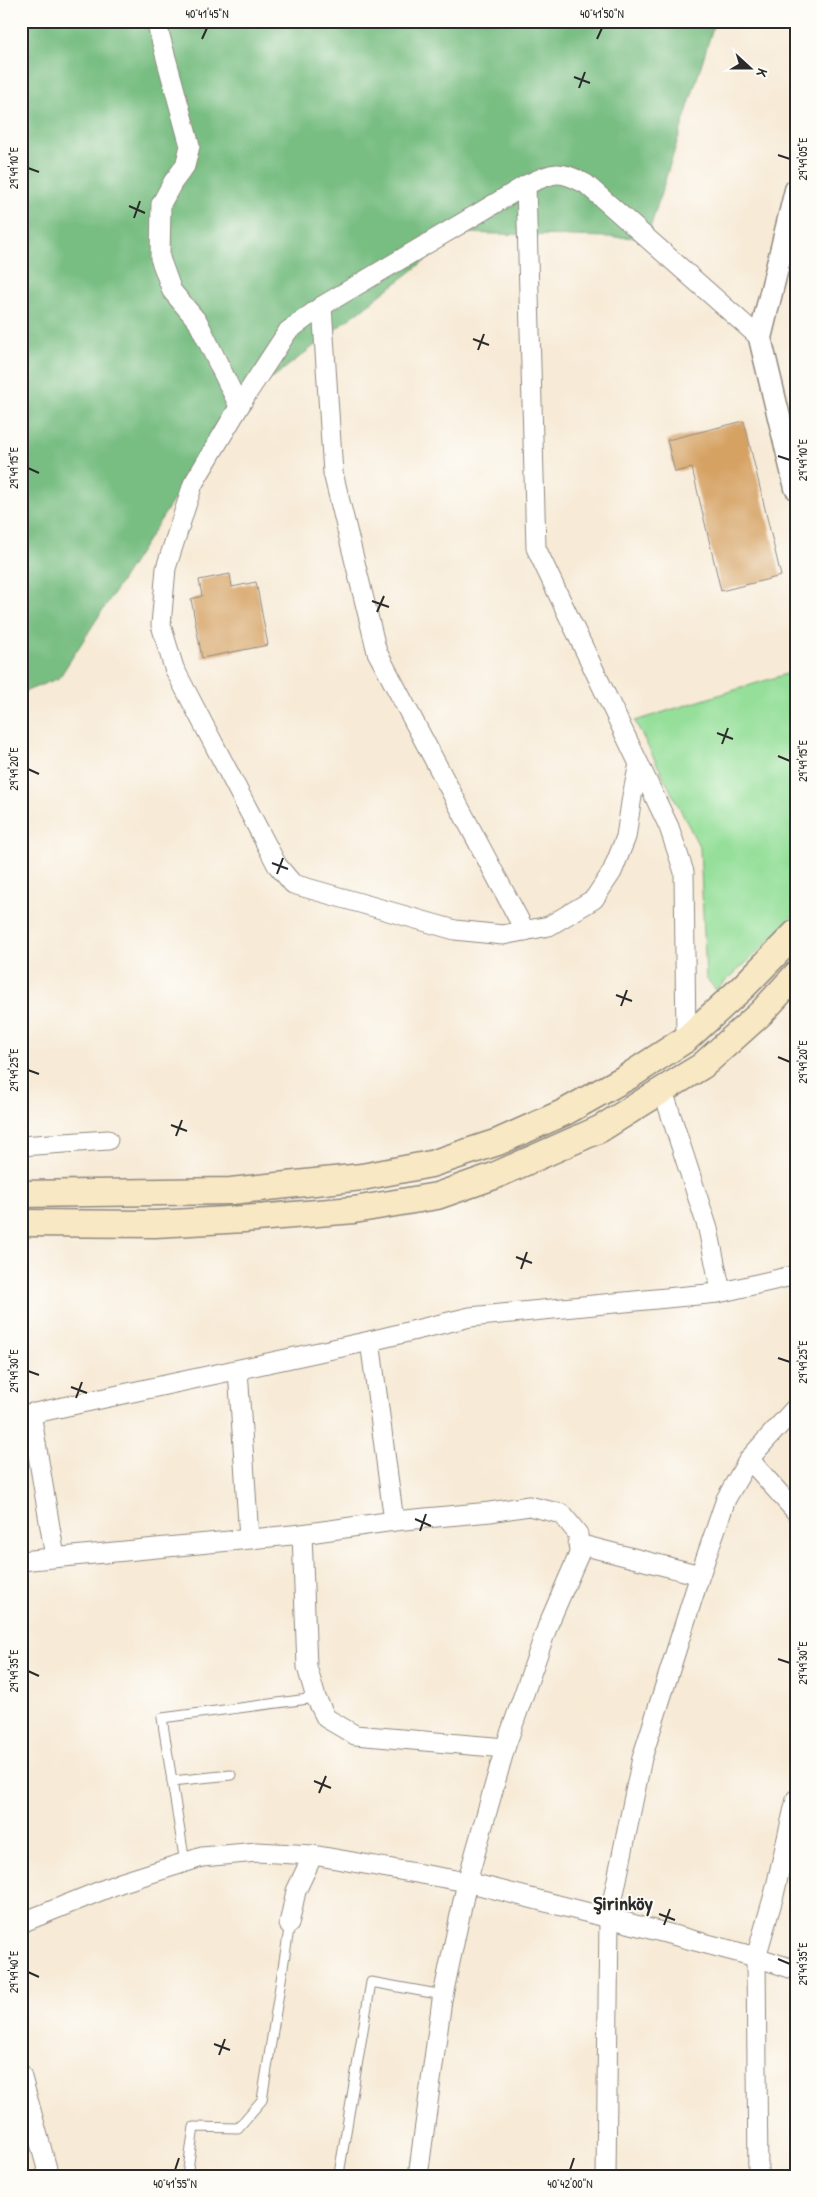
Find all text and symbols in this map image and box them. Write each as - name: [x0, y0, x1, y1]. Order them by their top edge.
- text: 40°41'45"N: [185, 5, 229, 22]
- text: 40°41'50"N: [580, 5, 624, 22]
- north arrow: [724, 42, 774, 92]
- text: K: [752, 66, 773, 80]
- text: 29°49'05"E: [794, 137, 811, 181]
- text: 29°49'10"E: [5, 146, 22, 189]
- text: 29°49'10"E: [794, 438, 811, 481]
- text: 29°49'15"E: [5, 446, 22, 489]
- text: 29°49'15"E: [794, 739, 811, 782]
- text: 29°49'20"E: [5, 747, 22, 791]
- text: 29°49'20"E: [794, 1040, 811, 1084]
- text: 29°49'25"E: [5, 1048, 22, 1092]
- text: 29°49'25"E: [794, 1340, 811, 1384]
- text: 29°49'30"E: [5, 1349, 22, 1393]
- text: 29°49'30"E: [794, 1641, 811, 1685]
- text: 29°49'35"E: [5, 1649, 22, 1693]
- district label: Şirinköy: [593, 1889, 653, 1917]
- text: 29°49'35"E: [794, 1942, 811, 1986]
- text: 29°49'40"E: [5, 1950, 22, 1993]
- text: 40°41'55"N: [153, 2175, 197, 2192]
- text: 40°42'00"N: [547, 2175, 593, 2192]

